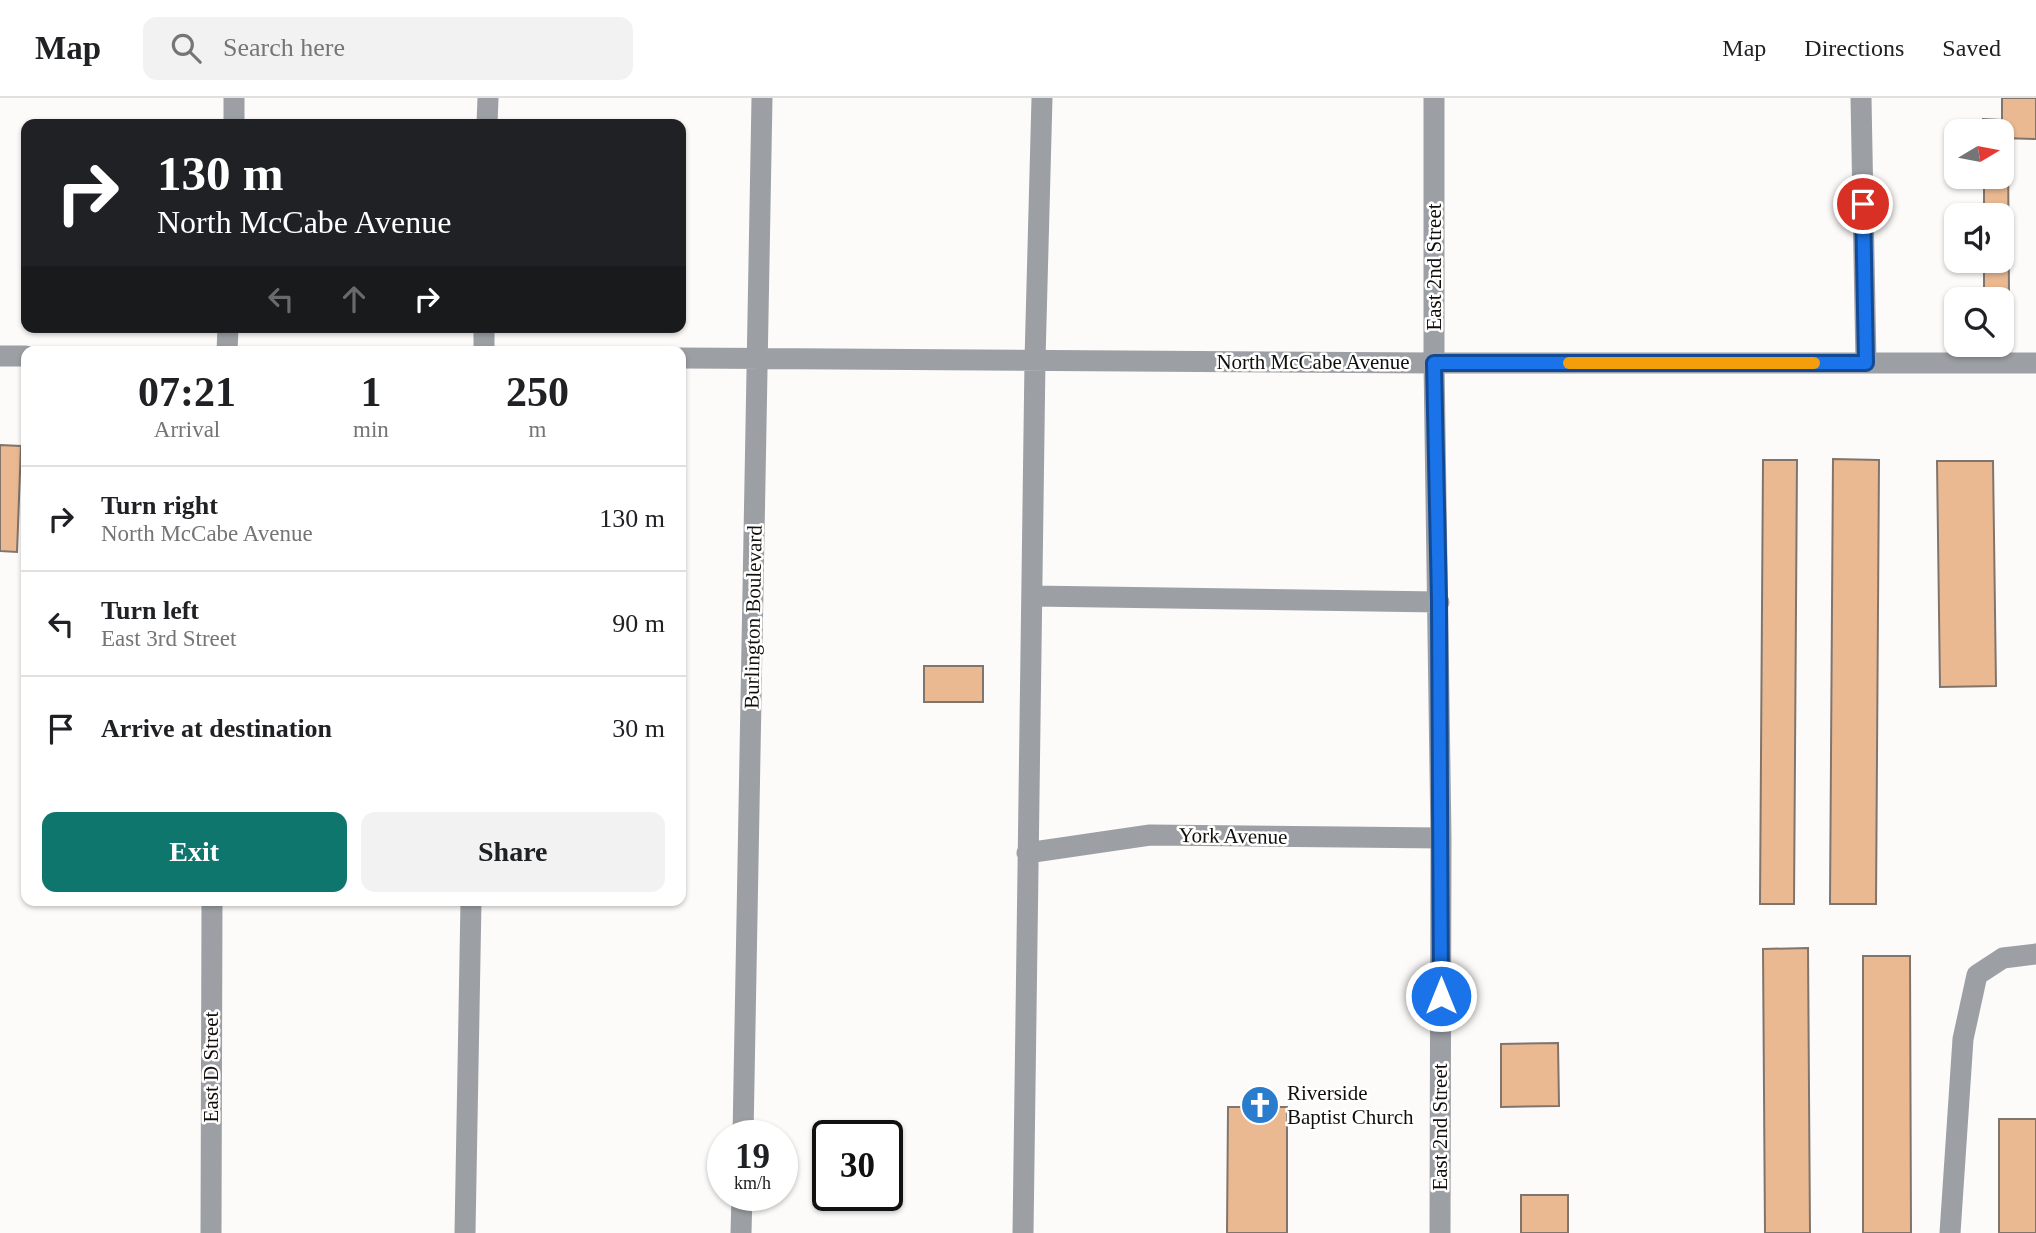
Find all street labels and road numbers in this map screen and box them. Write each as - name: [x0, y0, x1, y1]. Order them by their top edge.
- street label: East 2nd Street: [1422, 203, 1446, 331]
- street label: North McCabe Avenue: [1216, 350, 1410, 374]
- street label: Burlington Boulevard: [739, 524, 767, 709]
- street label: York Avenue: [1178, 823, 1288, 849]
- street label: East D Street: [199, 1011, 223, 1122]
- street label: East 2nd Street: [1428, 1063, 1452, 1191]

